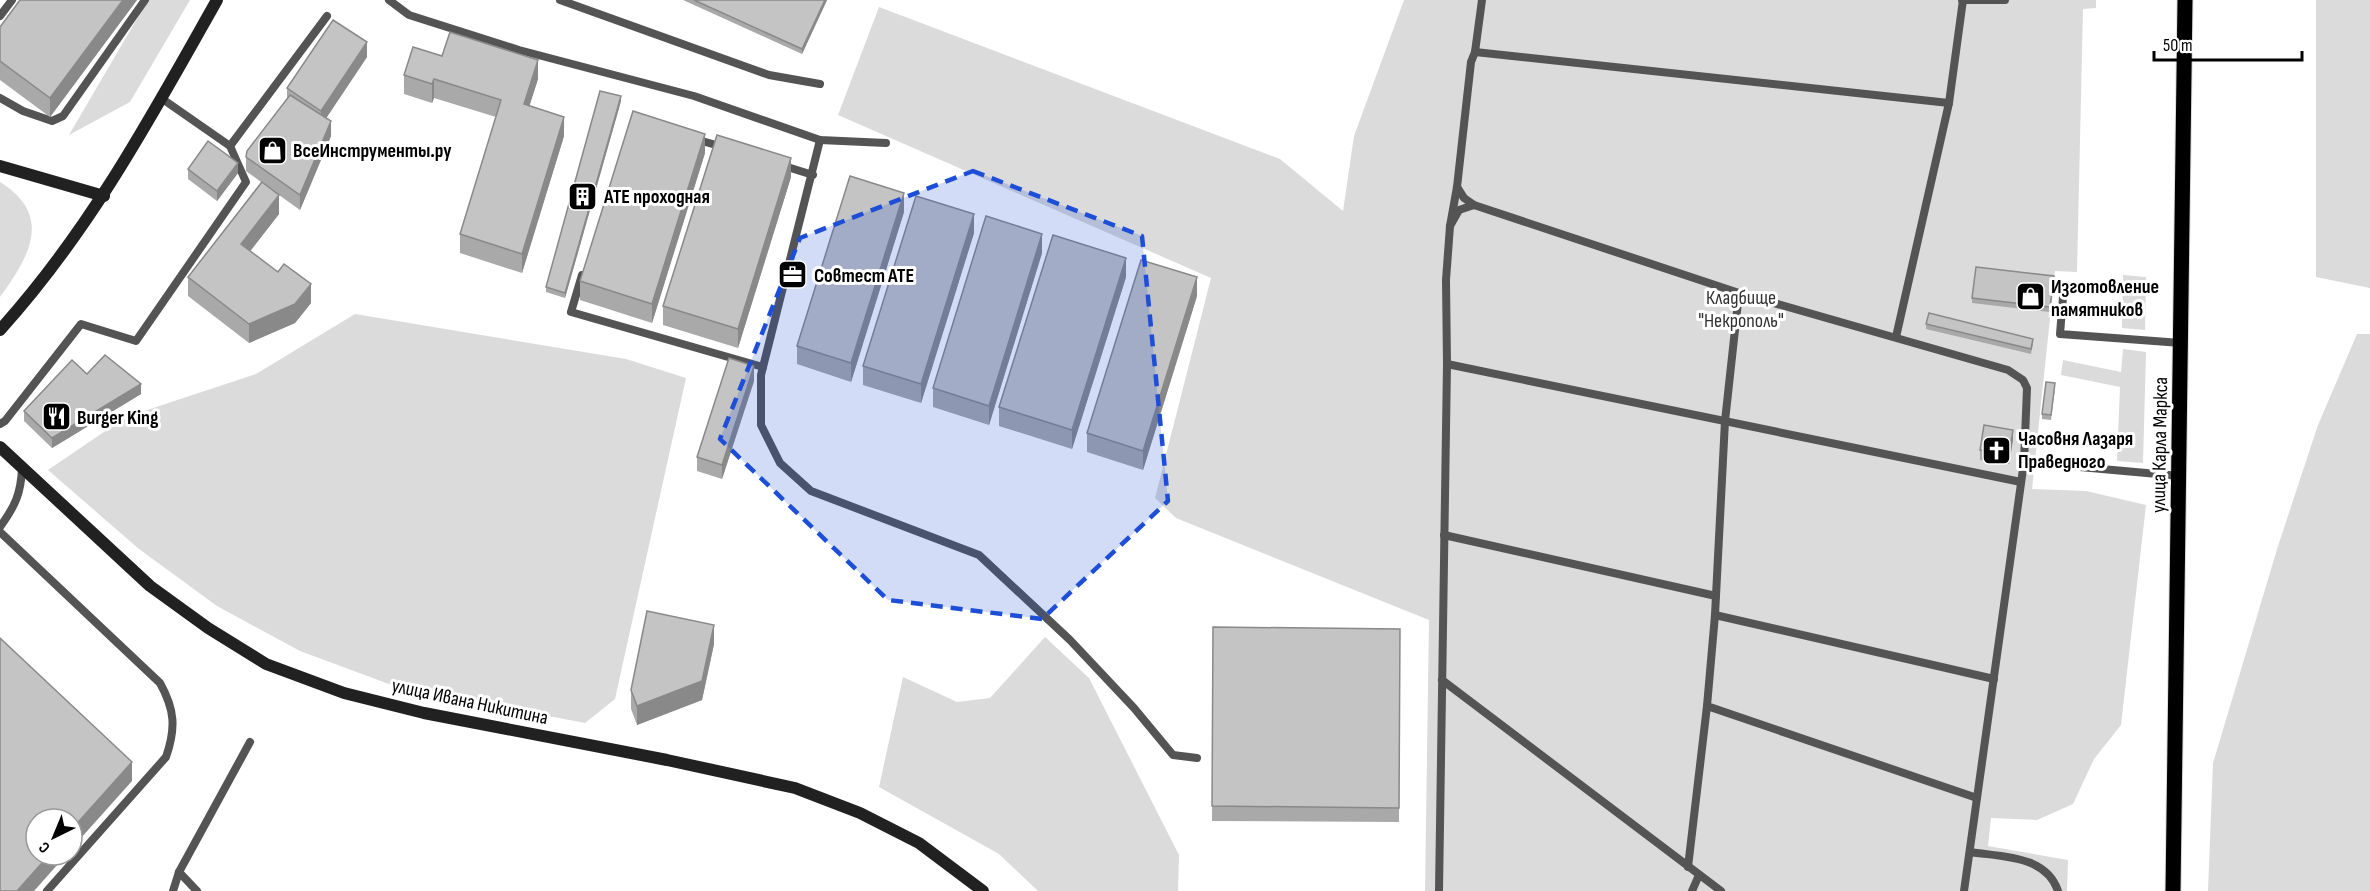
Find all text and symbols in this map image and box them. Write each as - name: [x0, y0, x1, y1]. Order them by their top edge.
- scale bar: [2154, 24, 2302, 62]
- text: 50 m: [2163, 35, 2193, 56]
- shop icon: ВсеИнструменты.ру: [256, 134, 288, 166]
- place label: ВсеИнструменты.ру: [293, 139, 452, 163]
- building icon: АТЕ проходная: [567, 180, 599, 212]
- place label: АТЕ проходная: [603, 185, 710, 209]
- office icon: Совтест АТЕ: [777, 259, 809, 291]
- place label: Совтест АТЕ: [814, 264, 914, 288]
- place label: Изготовление памятников: [2051, 275, 2159, 322]
- shop icon: Изготовление памятников: [2014, 281, 2046, 313]
- park label: Кладбище "Некрополь": [1698, 286, 1784, 333]
- street label: улица Карла Маркса: [2147, 377, 2173, 513]
- restaurant icon: Burger King: [40, 401, 72, 433]
- place label: Burger King: [77, 406, 159, 430]
- place label: Часовня Лазаря Праведного: [2018, 427, 2133, 474]
- church icon: Часовня Лазаря Праведного: [1981, 434, 2013, 466]
- street label: улица Ивана Никитина: [389, 674, 550, 730]
- north arrow: [24, 807, 84, 867]
- text: С: [35, 837, 54, 857]

